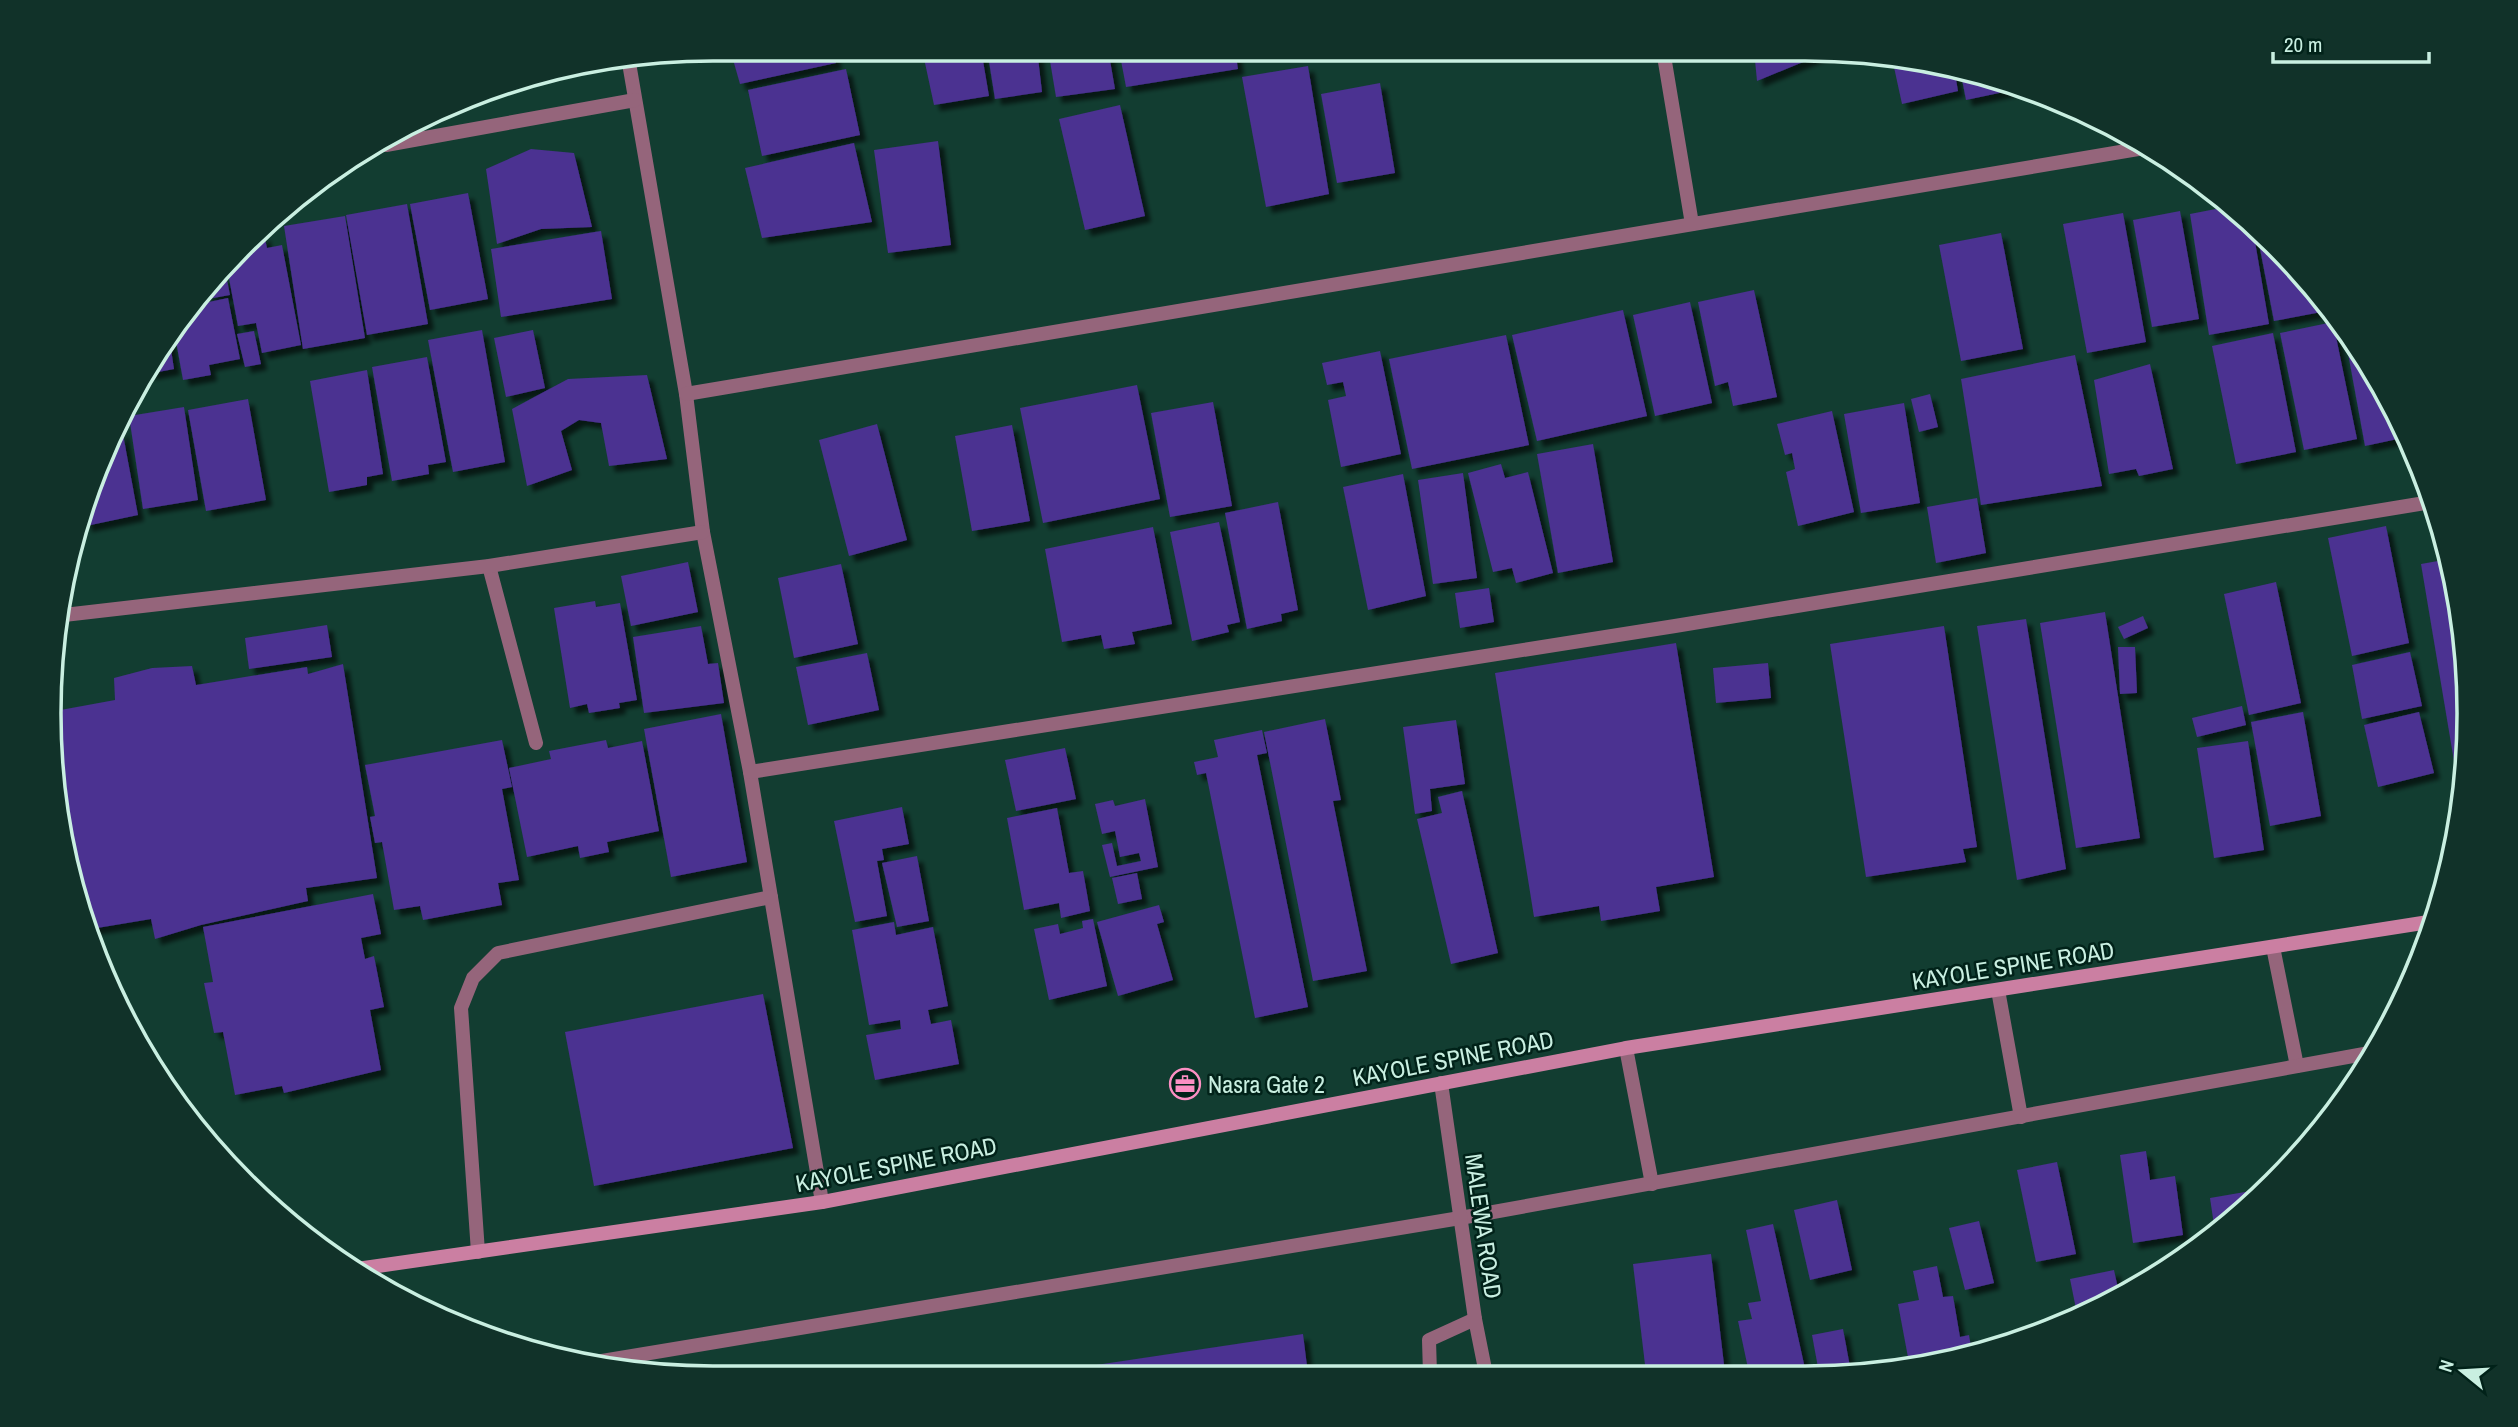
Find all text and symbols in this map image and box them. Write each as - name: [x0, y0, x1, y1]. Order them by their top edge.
- scale bar: [2273, 21, 2429, 65]
- text: 20 m: [2284, 30, 2322, 59]
- street label: KAYOLE SPINE ROAD: [1910, 933, 2116, 997]
- street label: KAYOLE SPINE ROAD: [1350, 1023, 1556, 1093]
- office icon: Nasra Gate 2: [1168, 1067, 1202, 1101]
- place label: Nasra Gate 2: [1208, 1068, 1325, 1100]
- street label: KAYOLE SPINE ROAD: [793, 1129, 999, 1199]
- street label: MALEWA ROAD: [1458, 1152, 1510, 1300]
- north arrow: [2427, 1336, 2497, 1406]
- text: N: [2432, 1356, 2460, 1375]

